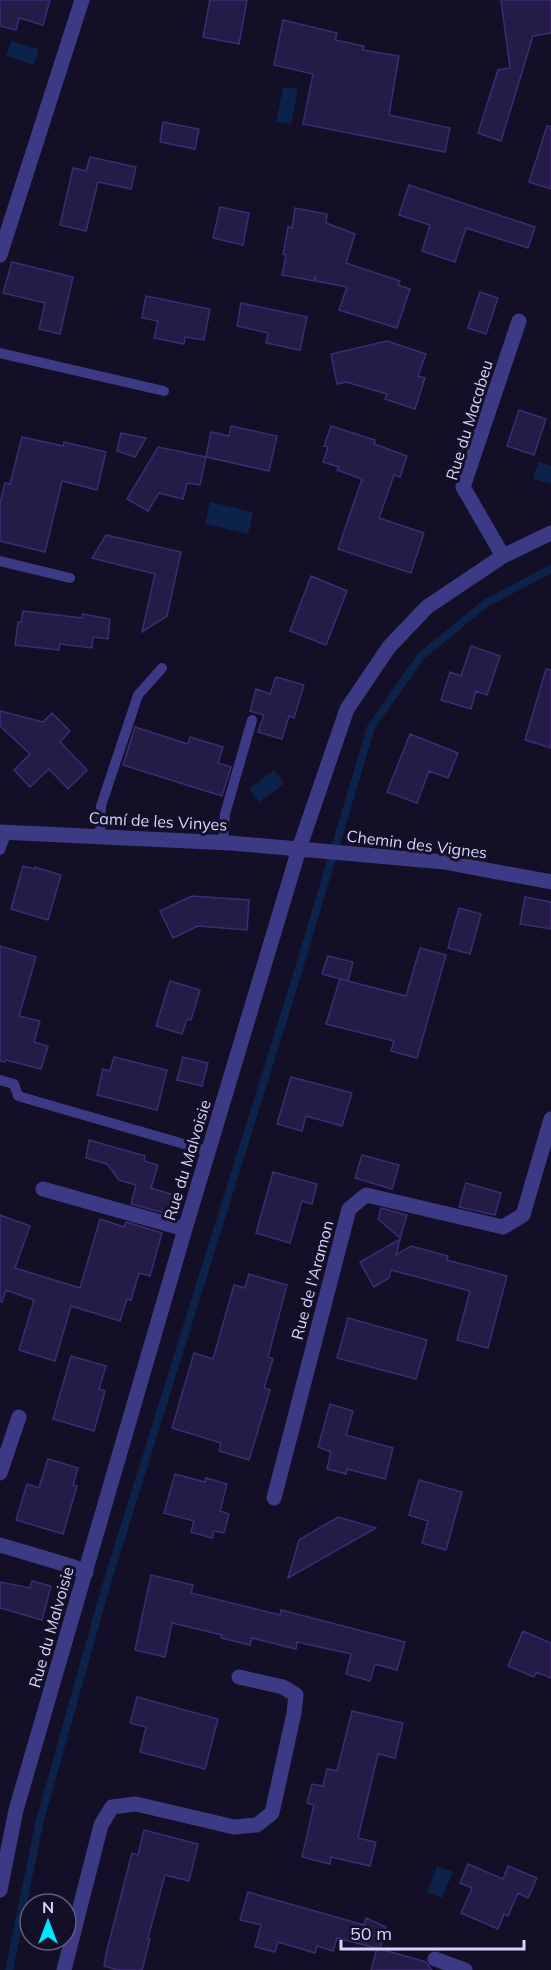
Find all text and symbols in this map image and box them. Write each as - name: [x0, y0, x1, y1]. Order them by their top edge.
- street label: Rue du Macabeu: [441, 358, 497, 482]
- street label: Camí de les Vinyes: [88, 807, 228, 835]
- street label: Chemin des Vignes: [346, 825, 488, 863]
- street label: Rue du Malvoisie: [159, 1097, 215, 1223]
- street label: Rue de l'Aramon: [286, 1218, 338, 1342]
- street label: Rue du Malvoisie: [24, 1564, 78, 1690]
- north arrow: [18, 1892, 78, 1952]
- text: N: [42, 1897, 54, 1917]
- scale bar: [341, 1913, 524, 1951]
- text: 50 m: [350, 1922, 392, 1945]

